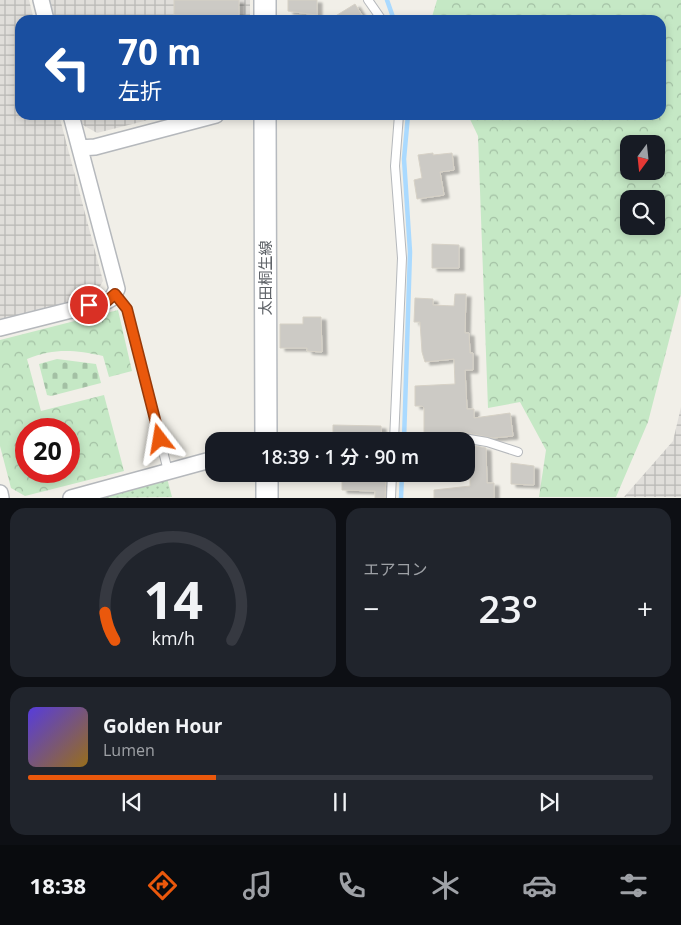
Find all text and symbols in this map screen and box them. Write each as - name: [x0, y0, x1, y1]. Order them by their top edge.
- text: 70 m: [118, 28, 201, 75]
- icon: left: [35, 35, 100, 100]
- text: 左折: [118, 75, 162, 105]
- north arrow: [620, 135, 665, 180]
- map controls: [620, 135, 665, 235]
- button: search: [620, 190, 665, 235]
- street label: 太田桐生線: [255, 240, 275, 316]
- pin: [68, 284, 110, 326]
- icon: arrive: [75, 291, 103, 319]
- position arrow: [133, 412, 185, 464]
- speed limit sign: 20: [15, 418, 80, 483]
- text: 18:39 · 1 分 · 90 m: [261, 444, 419, 470]
- text: エアコン: [364, 558, 428, 580]
- text: 14: [143, 563, 202, 634]
- text: 23°: [478, 582, 538, 634]
- text: −: [364, 589, 380, 627]
- text: +: [637, 589, 653, 627]
- text: km/h: [151, 626, 194, 650]
- text: Golden Hour: [103, 713, 222, 739]
- text: Lumen: [103, 739, 155, 761]
- icon: previous: [118, 788, 146, 816]
- icon: pause: [326, 788, 354, 816]
- icon: next: [535, 788, 563, 816]
- icon: directions: [145, 868, 180, 903]
- icon: music: [240, 868, 275, 903]
- icon: phone: [334, 868, 369, 903]
- icon: climate: [428, 868, 463, 903]
- icon: car: [522, 868, 557, 903]
- icon: filters: [616, 868, 651, 903]
- text: 18:38: [30, 870, 86, 900]

